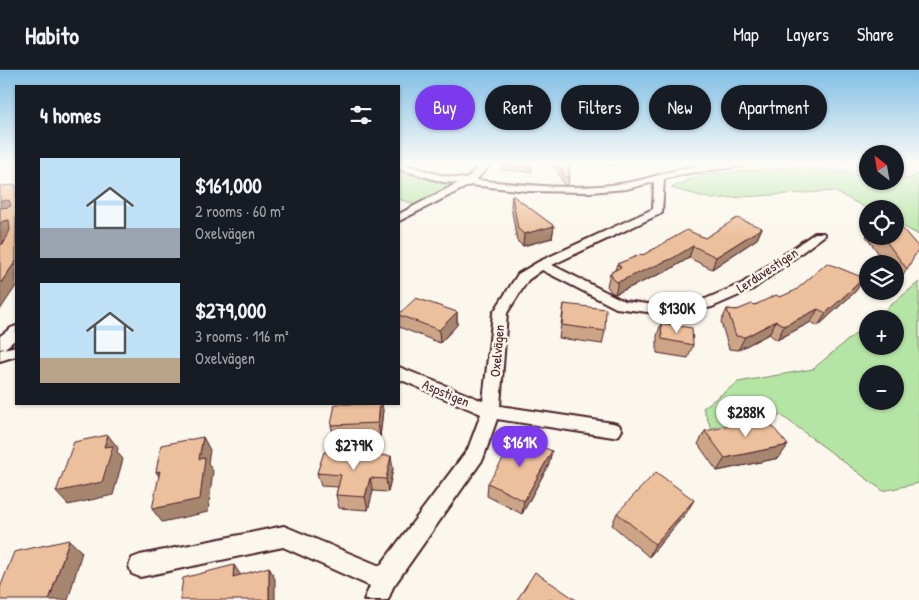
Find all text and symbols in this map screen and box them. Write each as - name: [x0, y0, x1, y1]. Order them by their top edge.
- text: Habito: [25, 19, 79, 51]
- text: Map: [733, 22, 759, 47]
- text: Layers: [787, 22, 829, 47]
- text: Share: [857, 22, 894, 47]
- chip: Buy: [415, 85, 475, 130]
- chip: Rent: [485, 85, 551, 130]
- chip: Filters: [561, 85, 639, 130]
- chip: New: [649, 85, 711, 130]
- chip: Apartment: [721, 85, 827, 130]
- text: 4 homes: [40, 101, 101, 130]
- icon: filters: [347, 101, 375, 129]
- north arrow: [859, 145, 904, 190]
- map controls: [859, 145, 904, 410]
- text: $161,000: [195, 171, 262, 200]
- icon: home: [80, 178, 140, 238]
- text: 2 rooms · 60 m²: [195, 200, 285, 222]
- button: locate: [859, 200, 904, 245]
- text: Oxelvägen: [195, 222, 255, 244]
- street label: Lerduvestigen: [732, 243, 802, 297]
- button: layers: [859, 255, 904, 300]
- pin: $130K: [642, 292, 712, 334]
- text: $279,000: [195, 296, 266, 325]
- text: $130K: [659, 297, 695, 319]
- icon: home: [80, 303, 140, 363]
- button: +: [859, 310, 904, 355]
- street label: Oxelvägen: [485, 324, 509, 378]
- text: 3 rooms · 116 m²: [195, 325, 289, 347]
- text: Oxelvägen: [195, 347, 255, 369]
- button: −: [859, 365, 904, 410]
- street label: Aspstigen: [419, 374, 473, 412]
- pin: $288K: [711, 396, 781, 438]
- text: $288K: [727, 401, 765, 423]
- pin: $161K: [485, 426, 555, 468]
- pin: $279K: [319, 428, 389, 471]
- text: $161K: [503, 431, 537, 453]
- text: $279K: [335, 434, 373, 456]

